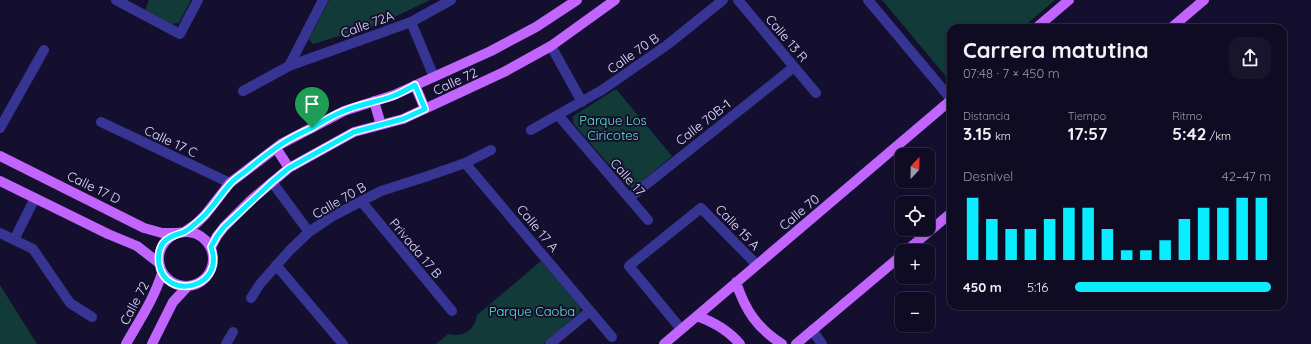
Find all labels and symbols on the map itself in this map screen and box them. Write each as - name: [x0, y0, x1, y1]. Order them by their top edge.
- street label: Calle 72A: [338, 7, 396, 41]
- street label: Calle 13 R: [763, 11, 812, 65]
- street label: Calle 70 B: [604, 29, 662, 77]
- street label: Calle 72: [430, 64, 480, 98]
- pin: [295, 87, 329, 128]
- street label: Calle 70B-1: [672, 96, 734, 148]
- park label: Parque Los Ciricotes: [579, 112, 647, 143]
- street label: Calle 17 C: [142, 122, 200, 160]
- north arrow: [895, 148, 935, 188]
- street label: Calle 17: [607, 155, 649, 199]
- street label: Calle 17 D: [65, 167, 123, 207]
- street label: Calle 70 B: [309, 178, 369, 222]
- street label: Calle 70: [776, 190, 823, 233]
- street label: Calle 17 A: [514, 201, 563, 255]
- street label: Calle 15 A: [712, 201, 764, 253]
- street label: Privada 17 B: [386, 215, 446, 281]
- street label: Calle 72: [116, 279, 152, 327]
- park label: Parque Caoba: [489, 303, 575, 319]

